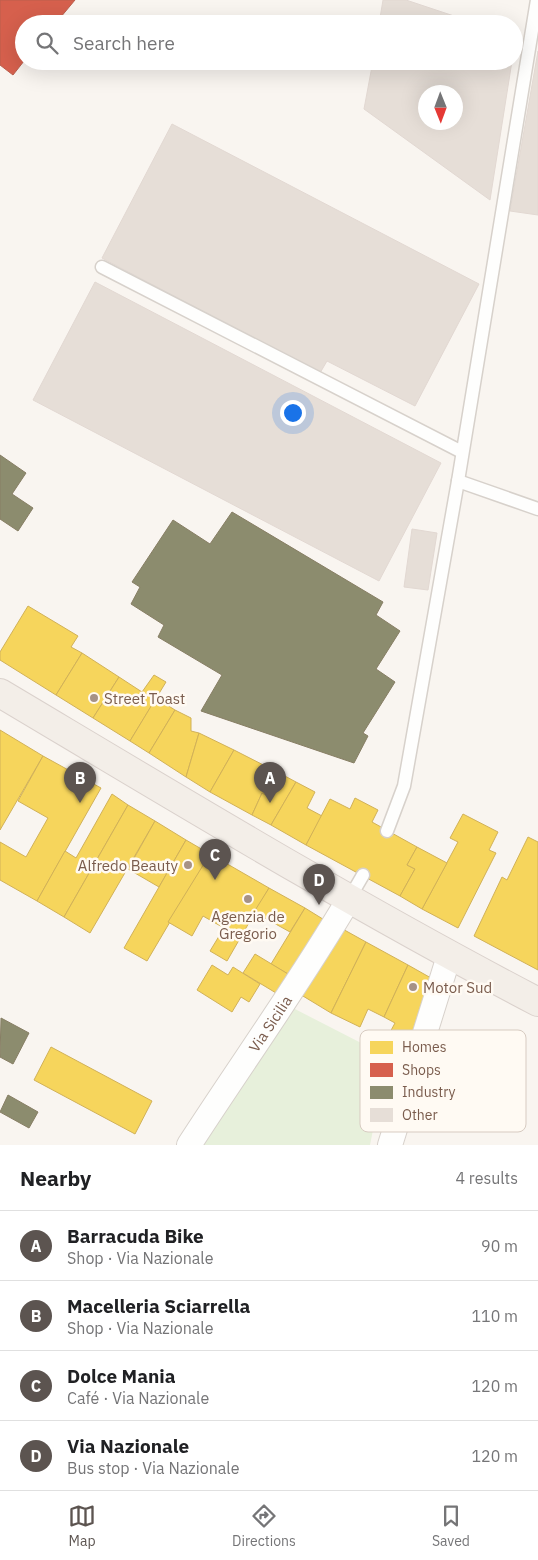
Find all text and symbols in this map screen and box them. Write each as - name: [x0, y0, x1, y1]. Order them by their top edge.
- search box: [15, 15, 523, 70]
- icon: search: [33, 29, 61, 57]
- text: Search here: [73, 31, 175, 55]
- north arrow: [418, 85, 463, 130]
- your location: [280, 400, 306, 426]
- place label: Street Toast: [104, 689, 185, 708]
- marker: Street Toast: [88, 692, 100, 704]
- pin: B: [64, 762, 96, 803]
- pin: A: [254, 762, 286, 803]
- pin: C: [199, 839, 231, 880]
- place label: Alfredo Beauty: [78, 856, 179, 875]
- marker: Alfredo Beauty: [182, 859, 194, 871]
- pin: D: [303, 864, 335, 905]
- marker: Agenzia de Gregorio: [242, 893, 254, 905]
- place label: Agenzia de Gregorio: [211, 907, 285, 943]
- place label: Motor Sud: [423, 978, 492, 997]
- marker: Motor Sud: [407, 981, 419, 993]
- street label: Via Sicilia: [244, 992, 296, 1055]
- legend: [360, 1030, 526, 1132]
- text: Homes: [402, 1038, 447, 1056]
- text: Shops: [402, 1061, 441, 1079]
- text: Industry: [402, 1083, 456, 1101]
- text: Other: [402, 1106, 438, 1124]
- text: Nearby: [20, 1164, 91, 1192]
- text: 4 results: [455, 1168, 518, 1188]
- text: Barracuda Bike: [67, 1224, 204, 1248]
- text: A: [31, 1236, 41, 1256]
- text: 90 m: [481, 1236, 518, 1256]
- text: Shop · Via Nazionale: [67, 1248, 213, 1268]
- text: Macelleria Sciarrella: [67, 1294, 250, 1318]
- text: B: [31, 1306, 41, 1326]
- text: 110 m: [471, 1306, 518, 1326]
- text: Shop · Via Nazionale: [67, 1318, 213, 1338]
- text: Dolce Mania: [67, 1364, 176, 1388]
- text: C: [31, 1376, 41, 1396]
- text: 120 m: [471, 1376, 518, 1396]
- text: Café · Via Nazionale: [67, 1388, 209, 1408]
- text: Via Nazionale: [67, 1434, 189, 1458]
- text: D: [30, 1446, 42, 1466]
- text: 120 m: [471, 1446, 518, 1466]
- text: Bus stop · Via Nazionale: [67, 1458, 239, 1478]
- tab: Map: [68, 1502, 96, 1550]
- tab: Directions: [232, 1502, 296, 1550]
- tab: Saved: [432, 1502, 470, 1550]

